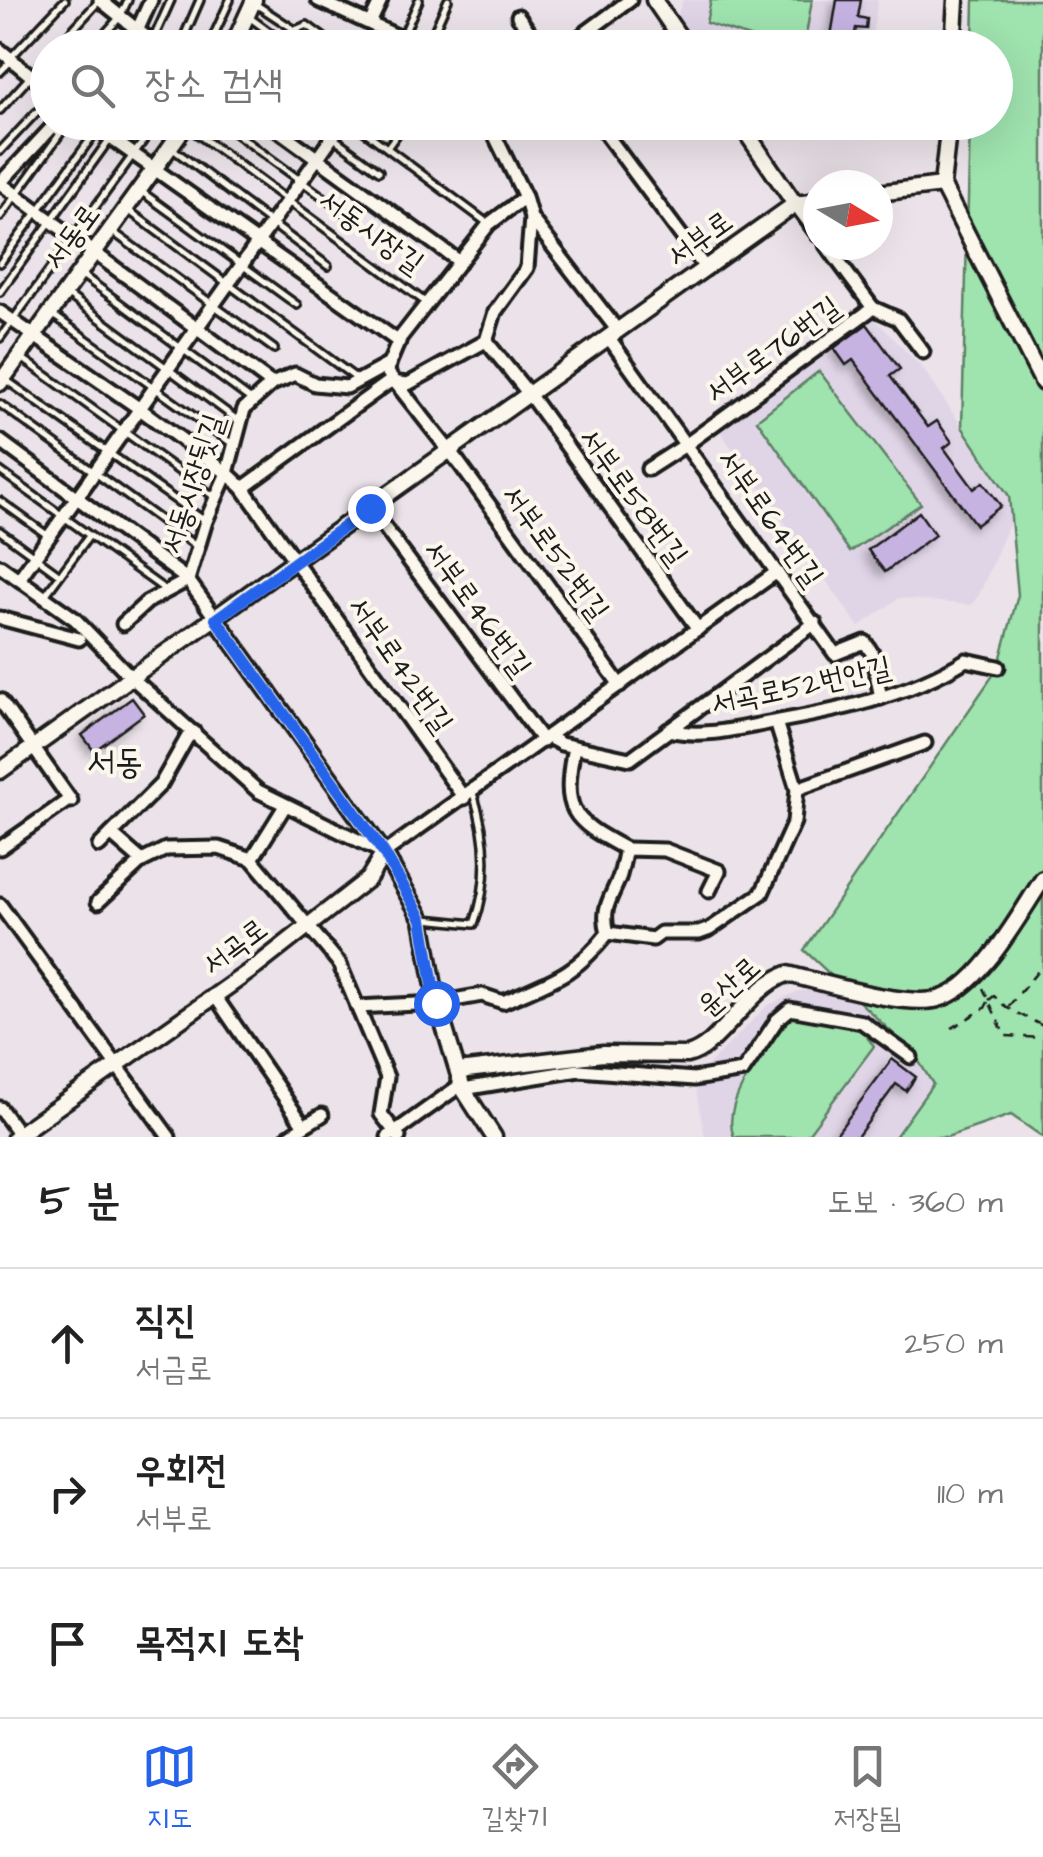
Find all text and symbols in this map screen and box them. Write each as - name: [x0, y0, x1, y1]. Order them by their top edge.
- search box: [30, 30, 1013, 140]
- icon: search: [65, 58, 120, 113]
- text: 장소 검색: [145, 59, 283, 111]
- north arrow: [803, 170, 893, 260]
- street label: 서동시장길: [310, 180, 432, 284]
- street label: 서동로: [34, 195, 110, 279]
- street label: 서부로: [658, 201, 742, 277]
- street label: 서부로76번길: [697, 287, 849, 413]
- street label: 서동시장뒷길: [151, 409, 235, 559]
- street label: 서부로58번길: [569, 419, 697, 575]
- street label: 서부로64번길: [707, 440, 833, 596]
- street label: 서부로52번길: [491, 476, 619, 630]
- route end: [348, 486, 394, 532]
- street label: 서부로46번길: [413, 532, 541, 686]
- street label: 서부로42번길: [337, 588, 463, 742]
- street label: 서곡로52번안길: [707, 646, 895, 726]
- district label: 서동: [87, 738, 143, 787]
- street label: 서곡로: [193, 908, 277, 986]
- street label: 윤산로: [688, 947, 770, 1027]
- route start: [414, 981, 460, 1027]
- text: 5 분: [40, 1173, 120, 1231]
- text: 도보 · 360 m: [827, 1180, 1003, 1225]
- text: 직진: [135, 1295, 196, 1347]
- icon: ahead: [40, 1316, 95, 1371]
- text: 250 m: [904, 1321, 1003, 1366]
- text: 서금로: [135, 1347, 212, 1392]
- text: 우회전: [135, 1445, 227, 1497]
- icon: right: [40, 1466, 95, 1521]
- text: 110 m: [937, 1471, 1003, 1516]
- text: 서부로: [135, 1497, 212, 1542]
- icon: arrive: [40, 1616, 95, 1671]
- text: 목적지 도착: [135, 1617, 303, 1669]
- tab: 지도: [142, 1739, 197, 1838]
- tab: 길찾기: [481, 1739, 549, 1838]
- tab: 저장됨: [833, 1739, 901, 1838]

